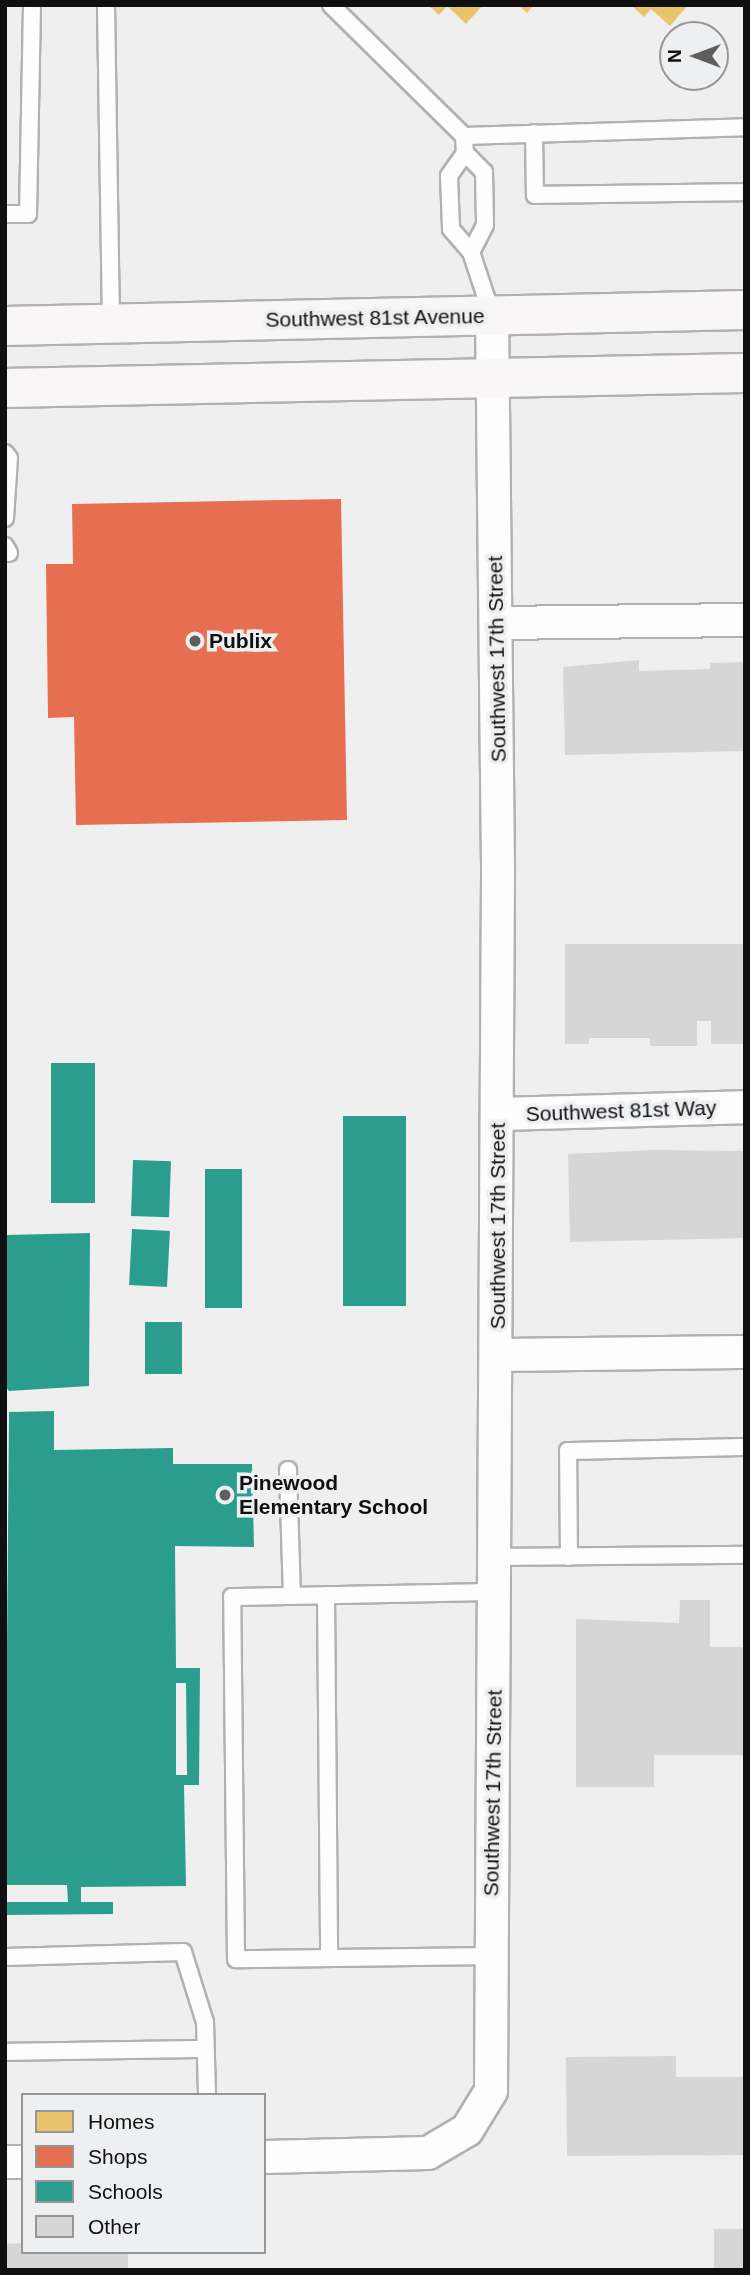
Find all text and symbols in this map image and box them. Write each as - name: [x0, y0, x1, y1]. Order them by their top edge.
- north arrow: [659, 21, 729, 91]
- text: N: [664, 49, 685, 63]
- street label: Southwest 81st Avenue: [265, 303, 485, 333]
- street label: Southwest 17th Street: [483, 555, 511, 763]
- place label: Publix: [209, 628, 272, 654]
- marker: Publix: [187, 633, 203, 649]
- street label: Southwest 81st Way: [525, 1095, 717, 1127]
- street label: Southwest 17th Street: [485, 1123, 511, 1329]
- place label: Pinewood Elementary School: [239, 1470, 428, 1520]
- marker: Pinewood Elementary School: [217, 1487, 233, 1503]
- street label: Southwest 17th Street: [479, 1689, 507, 1897]
- legend: [21, 2093, 266, 2254]
- text: Homes: [88, 2110, 155, 2133]
- text: Shops: [88, 2145, 148, 2168]
- text: Schools: [88, 2180, 163, 2203]
- text: Other: [88, 2215, 141, 2238]

